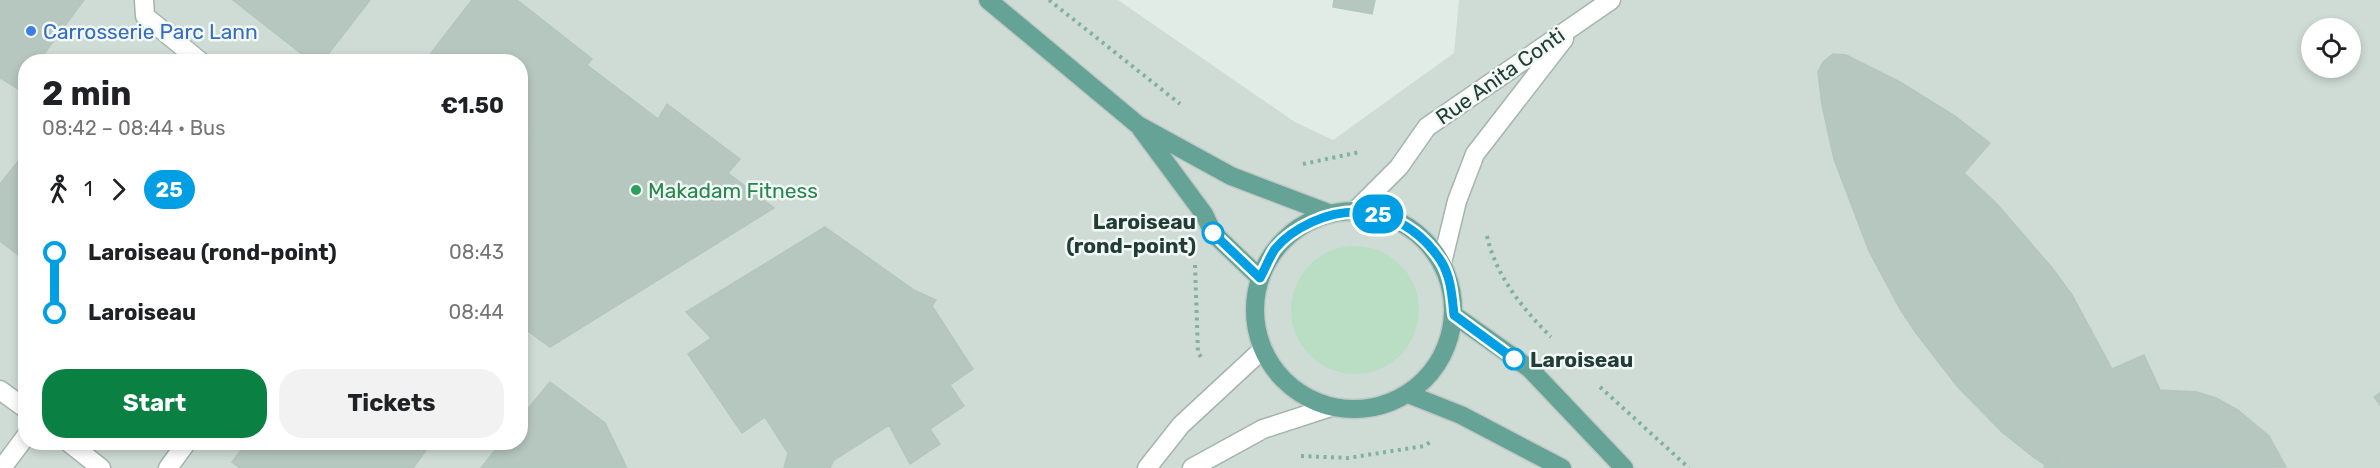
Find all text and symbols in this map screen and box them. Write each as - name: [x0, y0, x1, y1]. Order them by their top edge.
- map controls: [2301, 18, 2361, 78]
- button: locate: [2301, 18, 2361, 78]
- place label: Carrosserie Parc Lann: [43, 19, 258, 44]
- street label: Rue Anita Conti: [1431, 22, 1569, 130]
- marker: Carrosserie Parc Lann: [24, 24, 38, 38]
- text: 2 min: [42, 74, 131, 113]
- text: €1.50: [440, 92, 504, 119]
- text: 08:42 – 08:44 · Bus: [42, 116, 225, 140]
- icon: walk: [42, 173, 75, 206]
- icon: forward: [102, 173, 135, 206]
- text: 1: [84, 177, 93, 201]
- text: 25: [156, 177, 183, 202]
- place label: Makadam Fitness: [648, 178, 818, 203]
- marker: Makadam Fitness: [629, 183, 643, 197]
- line badge: 25: [1351, 194, 1405, 234]
- text: 25: [1364, 202, 1392, 227]
- place label: Laroiseau (rond-point): [1066, 209, 1196, 258]
- marker: Laroiseau (rond-point): [1202, 222, 1224, 244]
- text: Laroiseau (rond-point): [88, 239, 337, 266]
- text: 08:43: [449, 240, 504, 264]
- text: Laroiseau: [88, 299, 196, 326]
- text: 08:44: [449, 300, 504, 324]
- place label: Laroiseau: [1530, 347, 1633, 372]
- marker: Laroiseau: [1503, 348, 1525, 370]
- button: Start: [42, 369, 267, 438]
- button: Tickets: [279, 369, 504, 438]

